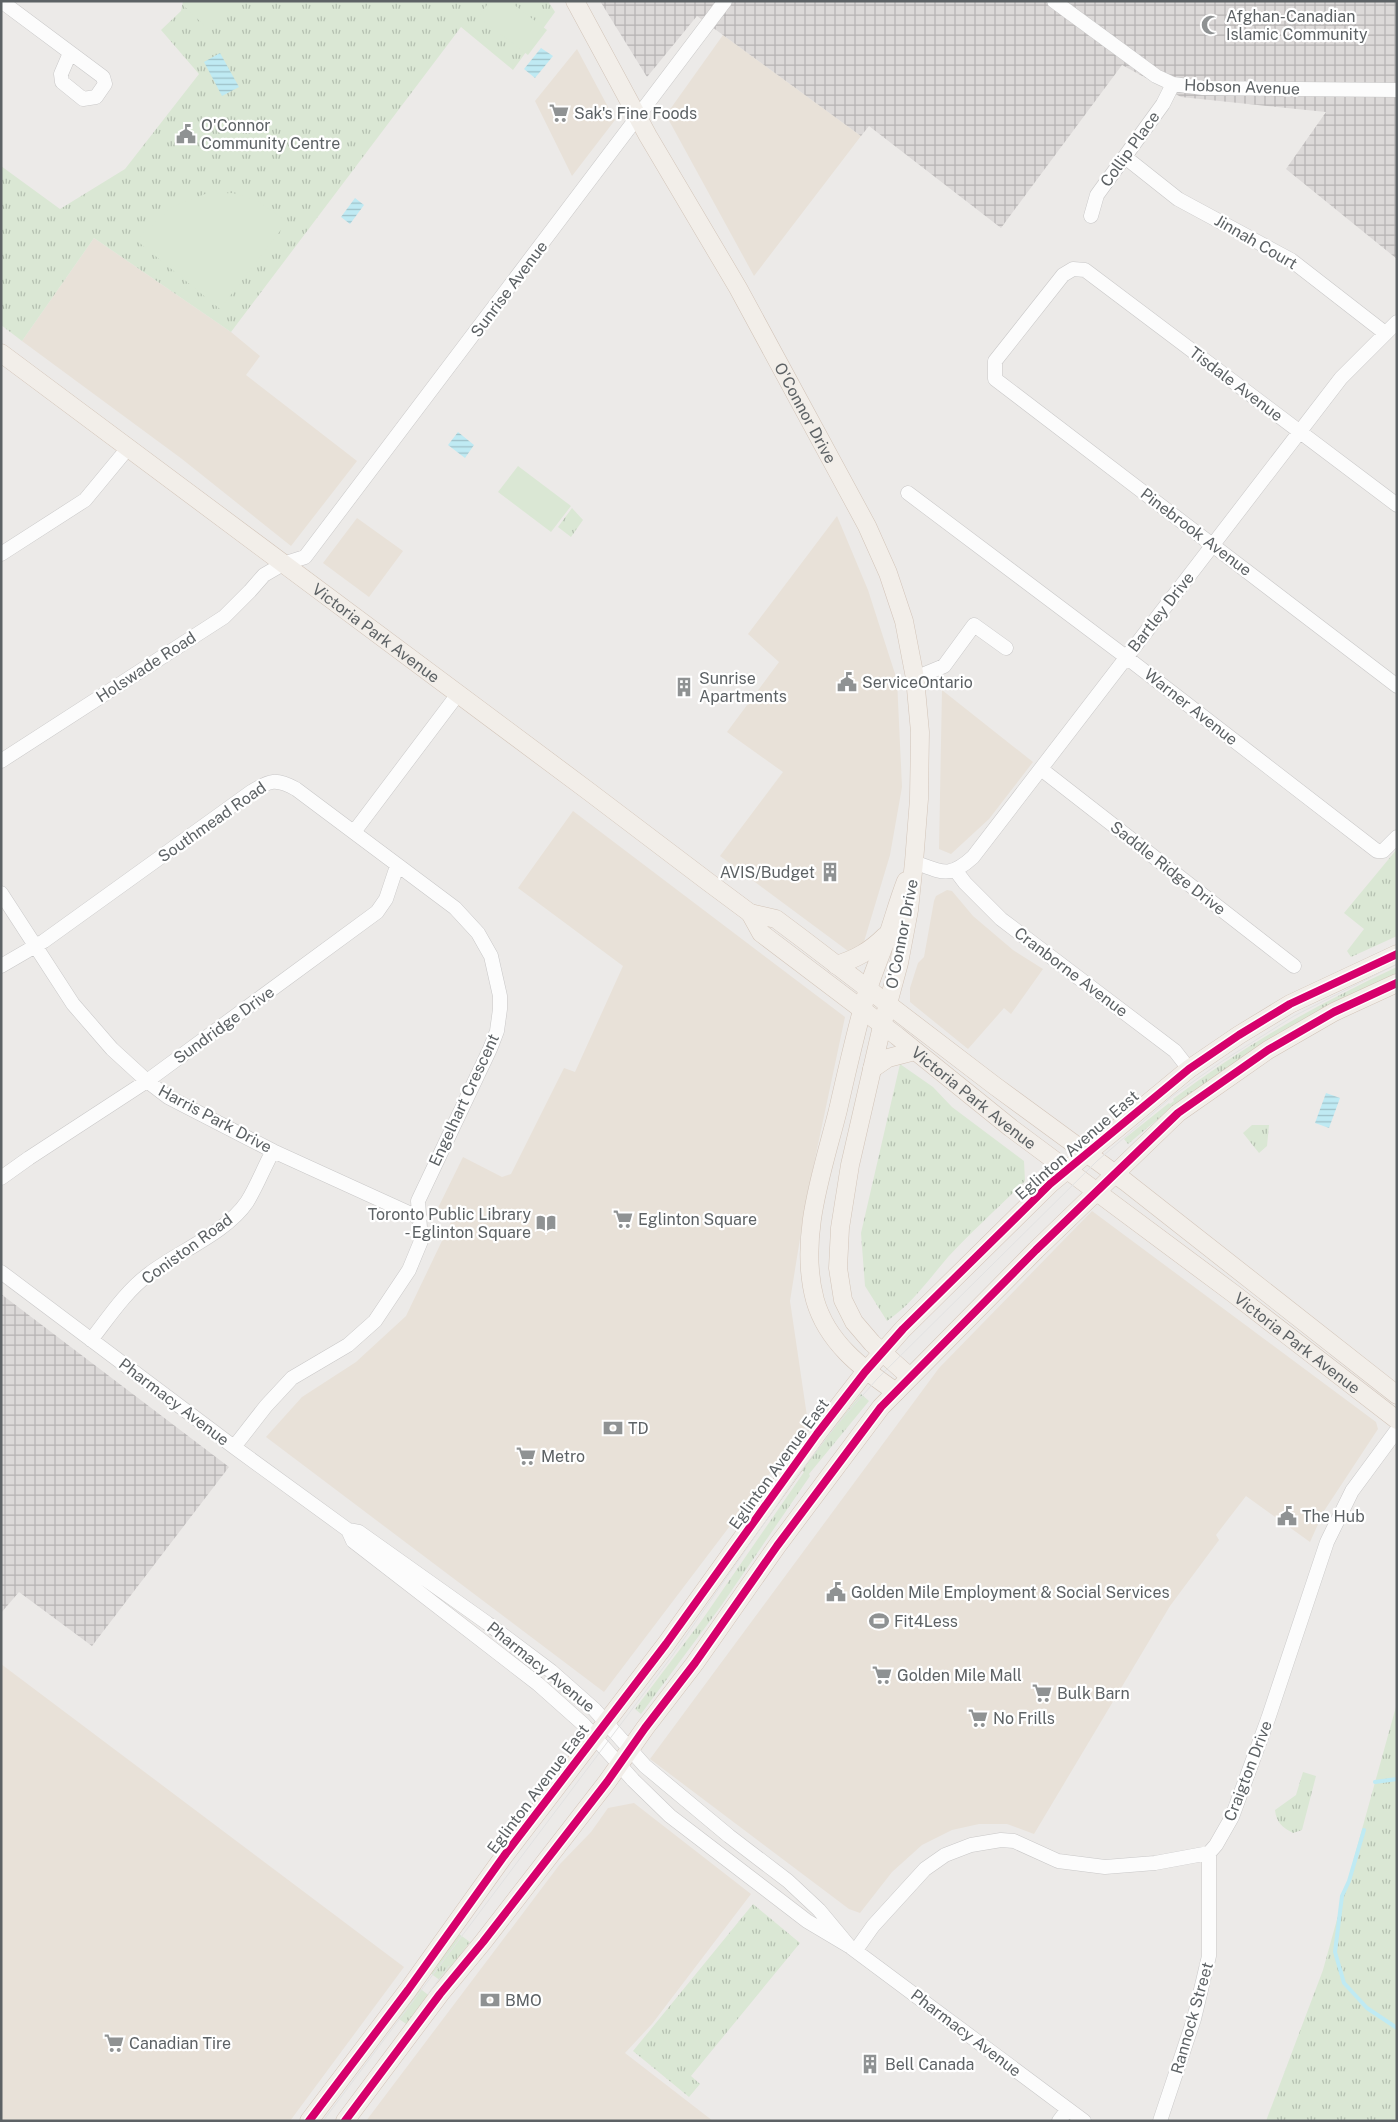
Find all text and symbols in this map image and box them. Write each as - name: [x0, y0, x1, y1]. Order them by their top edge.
- place label: Afghan-Canadian Islamic Community: [1226, 7, 1368, 44]
- mosque icon: Afghan-Canadian Islamic Community: [1200, 14, 1222, 36]
- street label: Hobson Avenue: [1184, 75, 1300, 99]
- supermarket icon: Sak's Fine Foods: [548, 102, 570, 124]
- place label: Sak's Fine Foods: [574, 104, 697, 123]
- street label: Collip Place: [1096, 108, 1164, 190]
- place label: O'Connor Community Centre: [201, 116, 340, 153]
- public building icon: O'Connor Community Centre: [175, 123, 197, 145]
- street label: Jinnah Court: [1211, 211, 1301, 273]
- street label: Sunrise Avenue: [467, 237, 551, 341]
- street label: Tisdale Avenue: [1185, 343, 1287, 425]
- street label: O'Connor Drive: [771, 359, 841, 466]
- street label: Pinebrook Avenue: [1137, 484, 1255, 580]
- street label: Bartley Drive: [1124, 568, 1198, 656]
- street label: Victoria Park Avenue: [309, 579, 444, 686]
- street label: Holswade Road: [92, 628, 200, 706]
- street label: Warner Avenue: [1141, 665, 1241, 749]
- place label: Sunrise Apartments: [699, 669, 787, 706]
- public building icon: ServiceOntario: [836, 671, 858, 693]
- place label: ServiceOntario: [862, 673, 973, 692]
- building icon: Sunrise Apartments: [673, 676, 695, 698]
- street label: Southmead Road: [154, 778, 270, 866]
- street label: Saddle Ridge Drive: [1107, 817, 1229, 919]
- building icon: AVIS/Budget: [819, 861, 841, 883]
- place label: AVIS/Budget: [720, 863, 815, 882]
- street label: O'Connor Drive: [882, 877, 922, 991]
- street label: Cranborne Avenue: [1011, 923, 1131, 1021]
- street label: Sundridge Drive: [170, 982, 278, 1068]
- street label: Engelhart Crescent: [425, 1031, 503, 1169]
- street label: Victoria Park Avenue: [908, 1042, 1040, 1153]
- street label: Harris Park Drive: [155, 1081, 275, 1157]
- street label: Eglinton Avenue East: [1012, 1086, 1142, 1204]
- place label: Toronto Public Library - Eglinton Square: [368, 1205, 531, 1242]
- supermarket icon: Eglinton Square: [612, 1208, 634, 1230]
- street label: Coniston Road: [138, 1210, 236, 1288]
- place label: Eglinton Square: [638, 1210, 757, 1229]
- library icon: Toronto Public Library - Eglinton Square: [535, 1212, 557, 1234]
- street label: Victoria Park Avenue: [1231, 1288, 1364, 1398]
- street label: Pharmacy Avenue: [115, 1354, 233, 1450]
- street label: Eglinton Avenue East: [725, 1395, 833, 1533]
- bank icon: TD: [602, 1417, 624, 1439]
- place label: TD: [628, 1419, 649, 1438]
- supermarket icon: Metro: [515, 1445, 537, 1467]
- place label: Metro: [541, 1447, 585, 1466]
- public building icon: The Hub: [1276, 1505, 1298, 1527]
- place label: The Hub: [1302, 1507, 1365, 1526]
- public building icon: Golden Mile Employment & Social Services: [825, 1581, 847, 1603]
- place label: Golden Mile Employment & Social Services: [851, 1583, 1170, 1602]
- sports icon: Fit4Less: [868, 1610, 890, 1632]
- place label: Fit4Less: [894, 1612, 958, 1631]
- street label: Pharmacy Avenue: [483, 1618, 599, 1716]
- supermarket icon: Golden Mile Mall: [871, 1664, 893, 1686]
- place label: Golden Mile Mall: [897, 1666, 1022, 1685]
- supermarket icon: Bulk Barn: [1031, 1682, 1053, 1704]
- place label: Bulk Barn: [1057, 1684, 1130, 1703]
- supermarket icon: No Frills: [967, 1707, 989, 1729]
- place label: No Frills: [993, 1709, 1055, 1728]
- street label: Craigton Drive: [1220, 1718, 1276, 1824]
- street label: Eglinton Avenue East: [483, 1721, 593, 1857]
- street label: Rannock Street: [1167, 1960, 1217, 2076]
- street label: Pharmacy Avenue: [907, 1985, 1025, 2081]
- bank icon: BMO: [479, 1989, 501, 2011]
- place label: BMO: [505, 1991, 542, 2010]
- supermarket icon: Canadian Tire: [103, 2032, 125, 2054]
- place label: Canadian Tire: [129, 2034, 231, 2053]
- building icon: Bell Canada: [859, 2053, 881, 2075]
- place label: Bell Canada: [885, 2055, 974, 2074]

